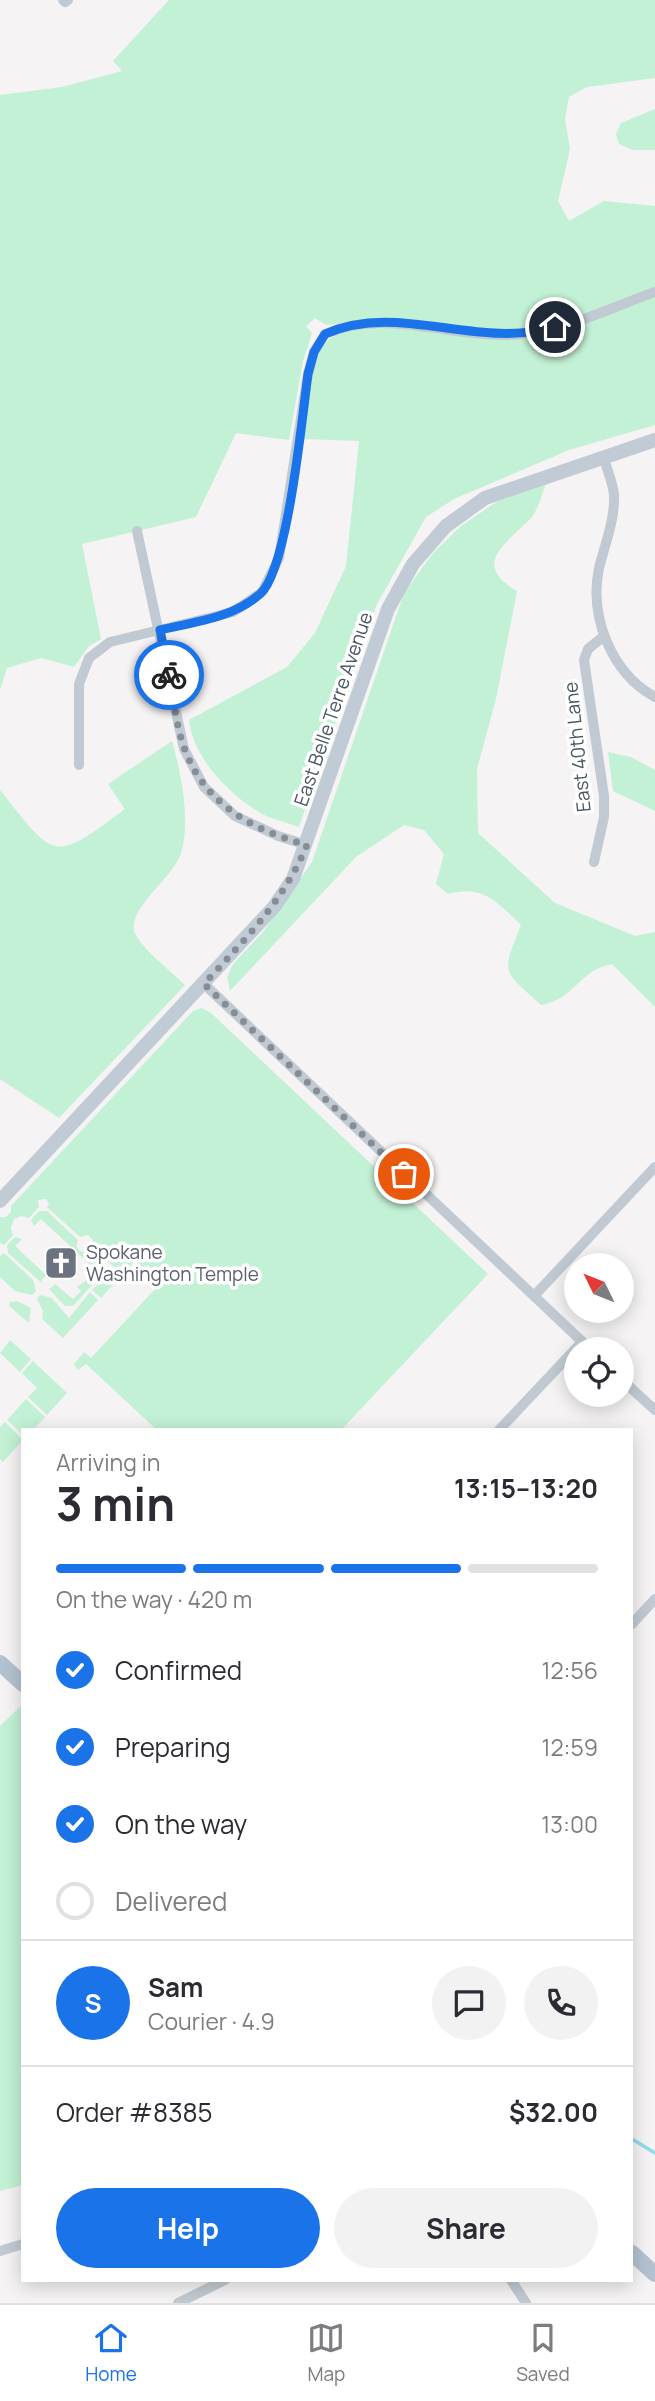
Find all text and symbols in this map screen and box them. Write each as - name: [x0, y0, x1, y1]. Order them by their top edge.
- pin: [525, 297, 585, 357]
- icon: home: [536, 308, 574, 346]
- street label: East Belle Terre Avenue: [288, 608, 378, 810]
- courier: [134, 640, 204, 710]
- icon: bike: [150, 656, 188, 694]
- street label: East 40th Lane: [557, 681, 597, 813]
- pin: [374, 1144, 434, 1204]
- icon: bag: [385, 1155, 423, 1193]
- place label: Spokane Washington Temple: [86, 1239, 259, 1287]
- church icon: Spokane Washington Temple: [42, 1244, 80, 1282]
- north arrow: [564, 1253, 634, 1323]
- map controls: [564, 1253, 634, 1407]
- button: locate: [564, 1337, 634, 1407]
- text: Arriving in: [56, 1446, 161, 1478]
- text: 13:15–13:20: [454, 1470, 598, 1506]
- text: 3 min: [56, 1472, 175, 1535]
- text: On the way · 420 m: [56, 1583, 252, 1615]
- icon: check: [56, 1651, 94, 1689]
- text: Confirmed: [115, 1652, 242, 1688]
- text: 12:56: [541, 1654, 598, 1686]
- icon: check: [56, 1728, 94, 1766]
- text: Preparing: [115, 1729, 231, 1765]
- text: 12:59: [541, 1731, 598, 1763]
- icon: check: [56, 1805, 94, 1843]
- text: On the way: [115, 1806, 247, 1842]
- text: 13:00: [541, 1808, 598, 1840]
- text: Delivered: [115, 1883, 227, 1919]
- button: chat: [432, 1966, 506, 2040]
- button: phone: [524, 1966, 598, 2040]
- text: Sam: [148, 1969, 203, 2005]
- text: S: [84, 1985, 102, 2021]
- text: Courier · 4.9: [148, 2005, 275, 2037]
- text: Order #8385: [56, 2094, 213, 2130]
- text: $32.00: [509, 2094, 598, 2130]
- button: Help: [56, 2188, 320, 2268]
- button: Share: [334, 2188, 598, 2268]
- tab: Home: [85, 2319, 137, 2387]
- tab: Map: [307, 2319, 345, 2387]
- tab: Saved: [516, 2319, 570, 2387]

